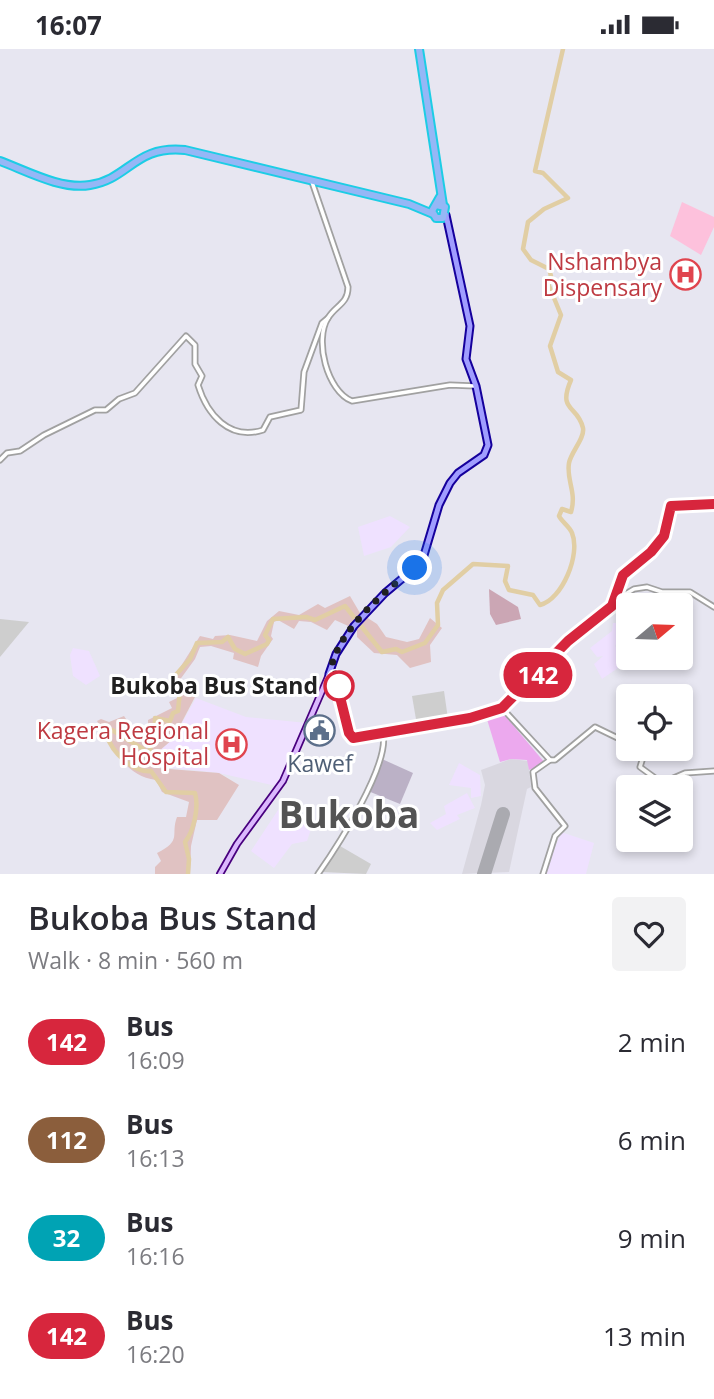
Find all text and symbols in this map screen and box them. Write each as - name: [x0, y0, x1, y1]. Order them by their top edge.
- text: 16:07: [35, 7, 102, 43]
- place label: Nshambya Dispensary: [543, 245, 662, 303]
- hospital icon: Nshambya Dispensary: [668, 258, 702, 292]
- your location: [397, 550, 432, 585]
- north arrow: [616, 593, 693, 670]
- map controls: [616, 593, 693, 852]
- line badge: 142: [498, 652, 578, 698]
- text: 142: [517, 658, 559, 691]
- place label: Bukoba Bus Stand: [110, 669, 318, 701]
- marker: Bukoba Bus Stand: [324, 671, 354, 701]
- button: locate: [616, 684, 693, 761]
- public building icon: Kawef: [303, 713, 337, 747]
- place label: Kagera Regional Hospital: [37, 714, 209, 772]
- hospital icon: Kagera Regional Hospital: [215, 727, 249, 761]
- place label: Kawef: [287, 747, 354, 779]
- button: layers: [616, 775, 693, 852]
- district label: Bukoba: [279, 788, 419, 839]
- text: Bukoba Bus Stand: [28, 895, 317, 940]
- button: heart: [612, 897, 686, 971]
- text: Walk · 8 min · 560 m: [28, 944, 243, 976]
- text: Bus: [126, 1008, 173, 1044]
- text: 2 min: [618, 1024, 686, 1060]
- text: 142: [46, 1025, 87, 1058]
- text: 16:09: [126, 1044, 185, 1076]
- text: Bus: [126, 1106, 173, 1142]
- text: 6 min: [618, 1122, 686, 1158]
- text: 112: [46, 1123, 87, 1156]
- text: 16:13: [126, 1142, 185, 1174]
- text: Bus: [126, 1204, 173, 1240]
- text: 9 min: [618, 1220, 686, 1256]
- text: 32: [53, 1221, 80, 1254]
- text: 16:16: [126, 1240, 185, 1272]
- text: Bus: [126, 1302, 173, 1338]
- text: 13 min: [603, 1318, 686, 1354]
- text: 142: [46, 1319, 87, 1352]
- text: 16:20: [126, 1338, 185, 1370]

